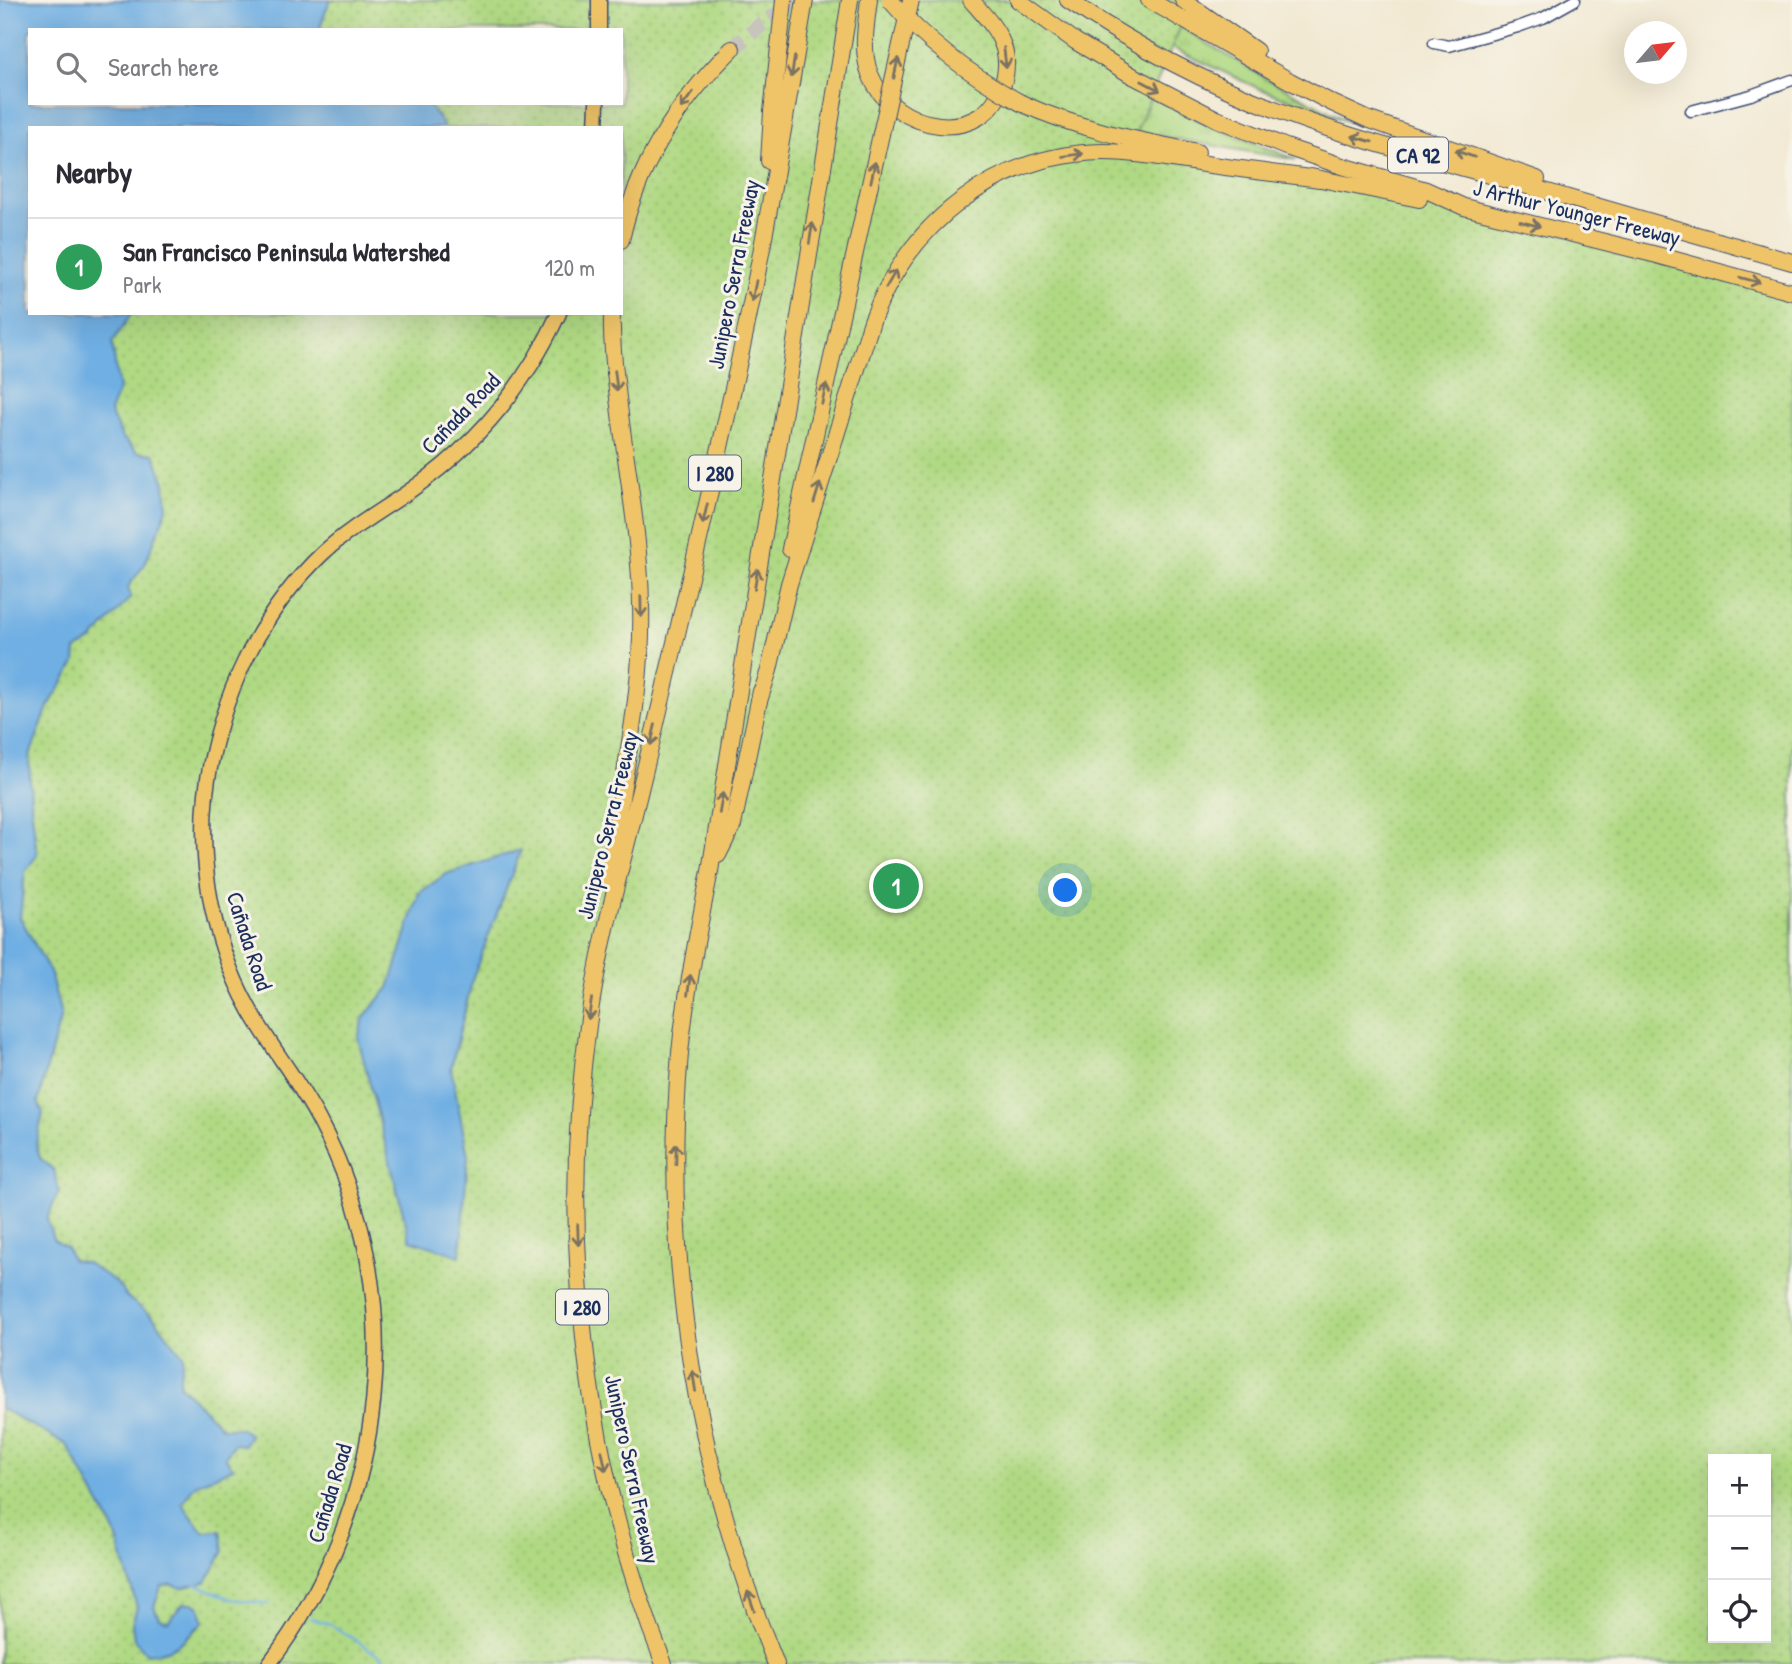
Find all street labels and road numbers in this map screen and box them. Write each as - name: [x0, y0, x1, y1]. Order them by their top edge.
- road number: CA 92: [1388, 138, 1448, 172]
- street label: J Arthur Younger Freeway: [1470, 171, 1684, 253]
- street label: Junipero Serra Freeway: [699, 176, 767, 371]
- street label: Cañada Road: [413, 366, 507, 460]
- road number: I 280: [689, 456, 741, 490]
- street label: Junipero Serra Freeway: [569, 728, 645, 922]
- street label: Cañada Road: [219, 888, 281, 994]
- road number: I 280: [556, 1290, 608, 1324]
- street label: Junipero Serra Freeway: [598, 1372, 668, 1567]
- street label: Cañada Road: [299, 1440, 359, 1546]

